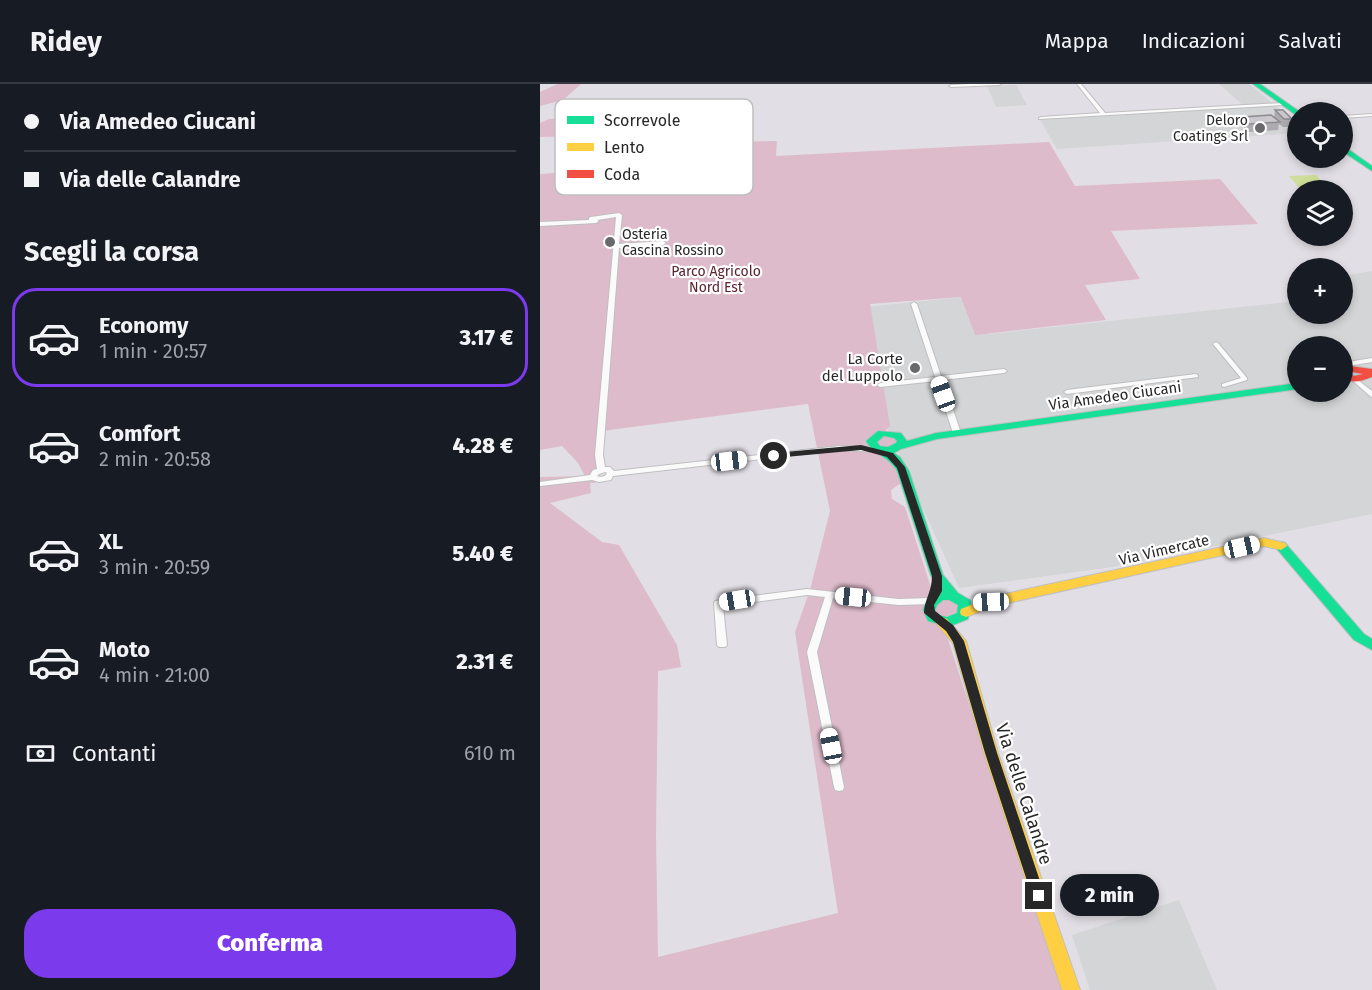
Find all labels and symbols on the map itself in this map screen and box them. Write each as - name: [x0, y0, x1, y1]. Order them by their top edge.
- legend: [555, 99, 753, 195]
- text: Scorrevole: [604, 111, 680, 130]
- place label: Deloro Coatings Srl: [1173, 112, 1248, 145]
- marker: Deloro Coatings Srl: [1253, 121, 1267, 135]
- text: Lento: [604, 138, 645, 157]
- text: Coda: [604, 165, 640, 184]
- place label: Osteria Cascina Rossino: [622, 226, 724, 259]
- marker: Osteria Cascina Rossino: [603, 235, 617, 249]
- park label: Parco Agricolo Nord Est: [671, 263, 761, 296]
- place label: La Corte del Luppolo: [822, 350, 903, 385]
- marker: La Corte del Luppolo: [908, 361, 922, 375]
- car: [928, 374, 958, 414]
- street label: Via Amedeo Ciucani: [1048, 378, 1182, 414]
- route start: [760, 442, 787, 469]
- car: [710, 450, 748, 472]
- street label: Via Vimercate: [1117, 531, 1211, 569]
- car: [1222, 534, 1262, 560]
- car: [834, 586, 872, 608]
- car: [718, 588, 756, 612]
- car: [973, 592, 1009, 612]
- street label: Via delle Calandre: [991, 721, 1057, 867]
- car: [819, 727, 843, 765]
- callout: 2 min: [1060, 875, 1159, 917]
- route end: [1025, 882, 1052, 909]

